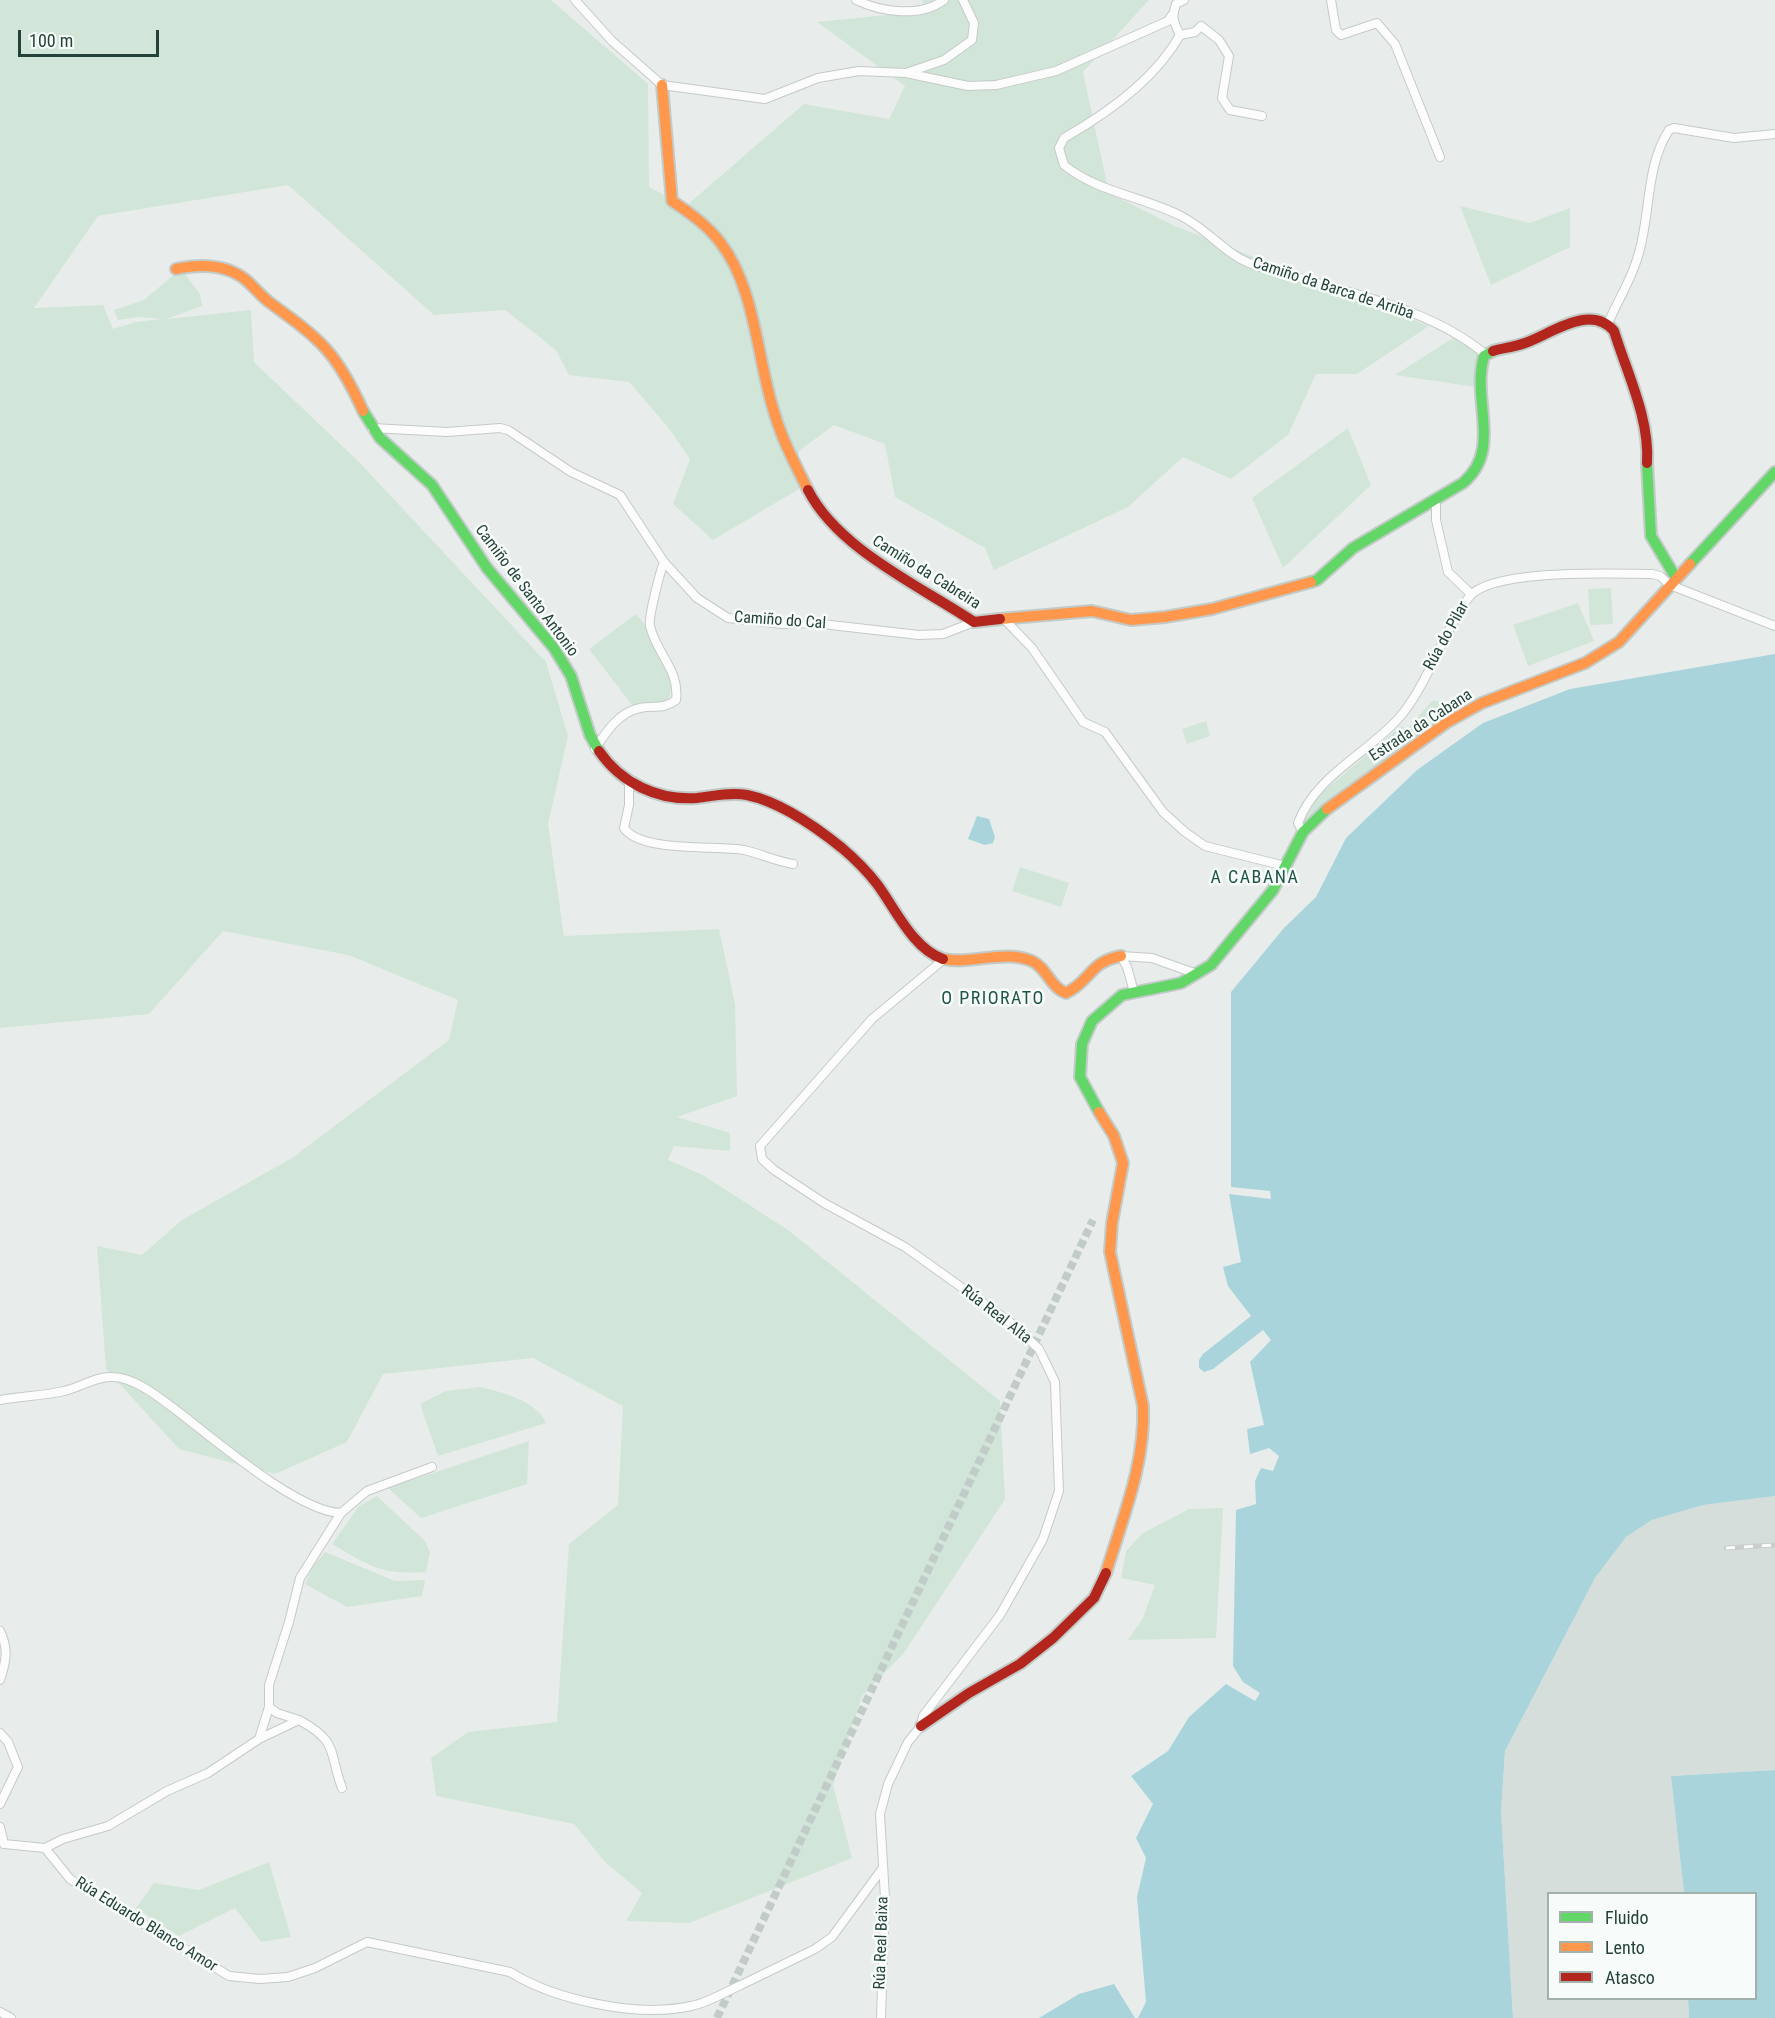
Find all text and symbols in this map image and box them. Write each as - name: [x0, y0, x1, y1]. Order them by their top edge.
- scale bar: [21, 18, 162, 56]
- text: 100 m: [29, 30, 73, 51]
- street label: Camiño da Barca de Arriba: [1250, 254, 1416, 324]
- street label: Camiño de Santo Antonio: [470, 521, 582, 661]
- street label: Camiño da Cabreira: [868, 532, 984, 614]
- street label: Rúa do Pilar: [1420, 598, 1474, 674]
- street label: Camiño do Cal: [733, 608, 827, 634]
- street label: Estrada da Cabana: [1366, 686, 1476, 766]
- district label: A CABANA: [1211, 867, 1299, 889]
- district label: O PRIORATO: [941, 988, 1045, 1010]
- street label: Rúa Real Alta: [957, 1282, 1035, 1348]
- street label: Rúa Eduardo Blanco Amor: [71, 1873, 221, 1977]
- legend: [1547, 1892, 1757, 2000]
- street label: Rúa Real Baixa: [871, 1896, 893, 1990]
- text: Fluido: [1605, 1907, 1649, 1928]
- text: Lento: [1605, 1937, 1645, 1958]
- text: Atasco: [1605, 1967, 1655, 1988]

